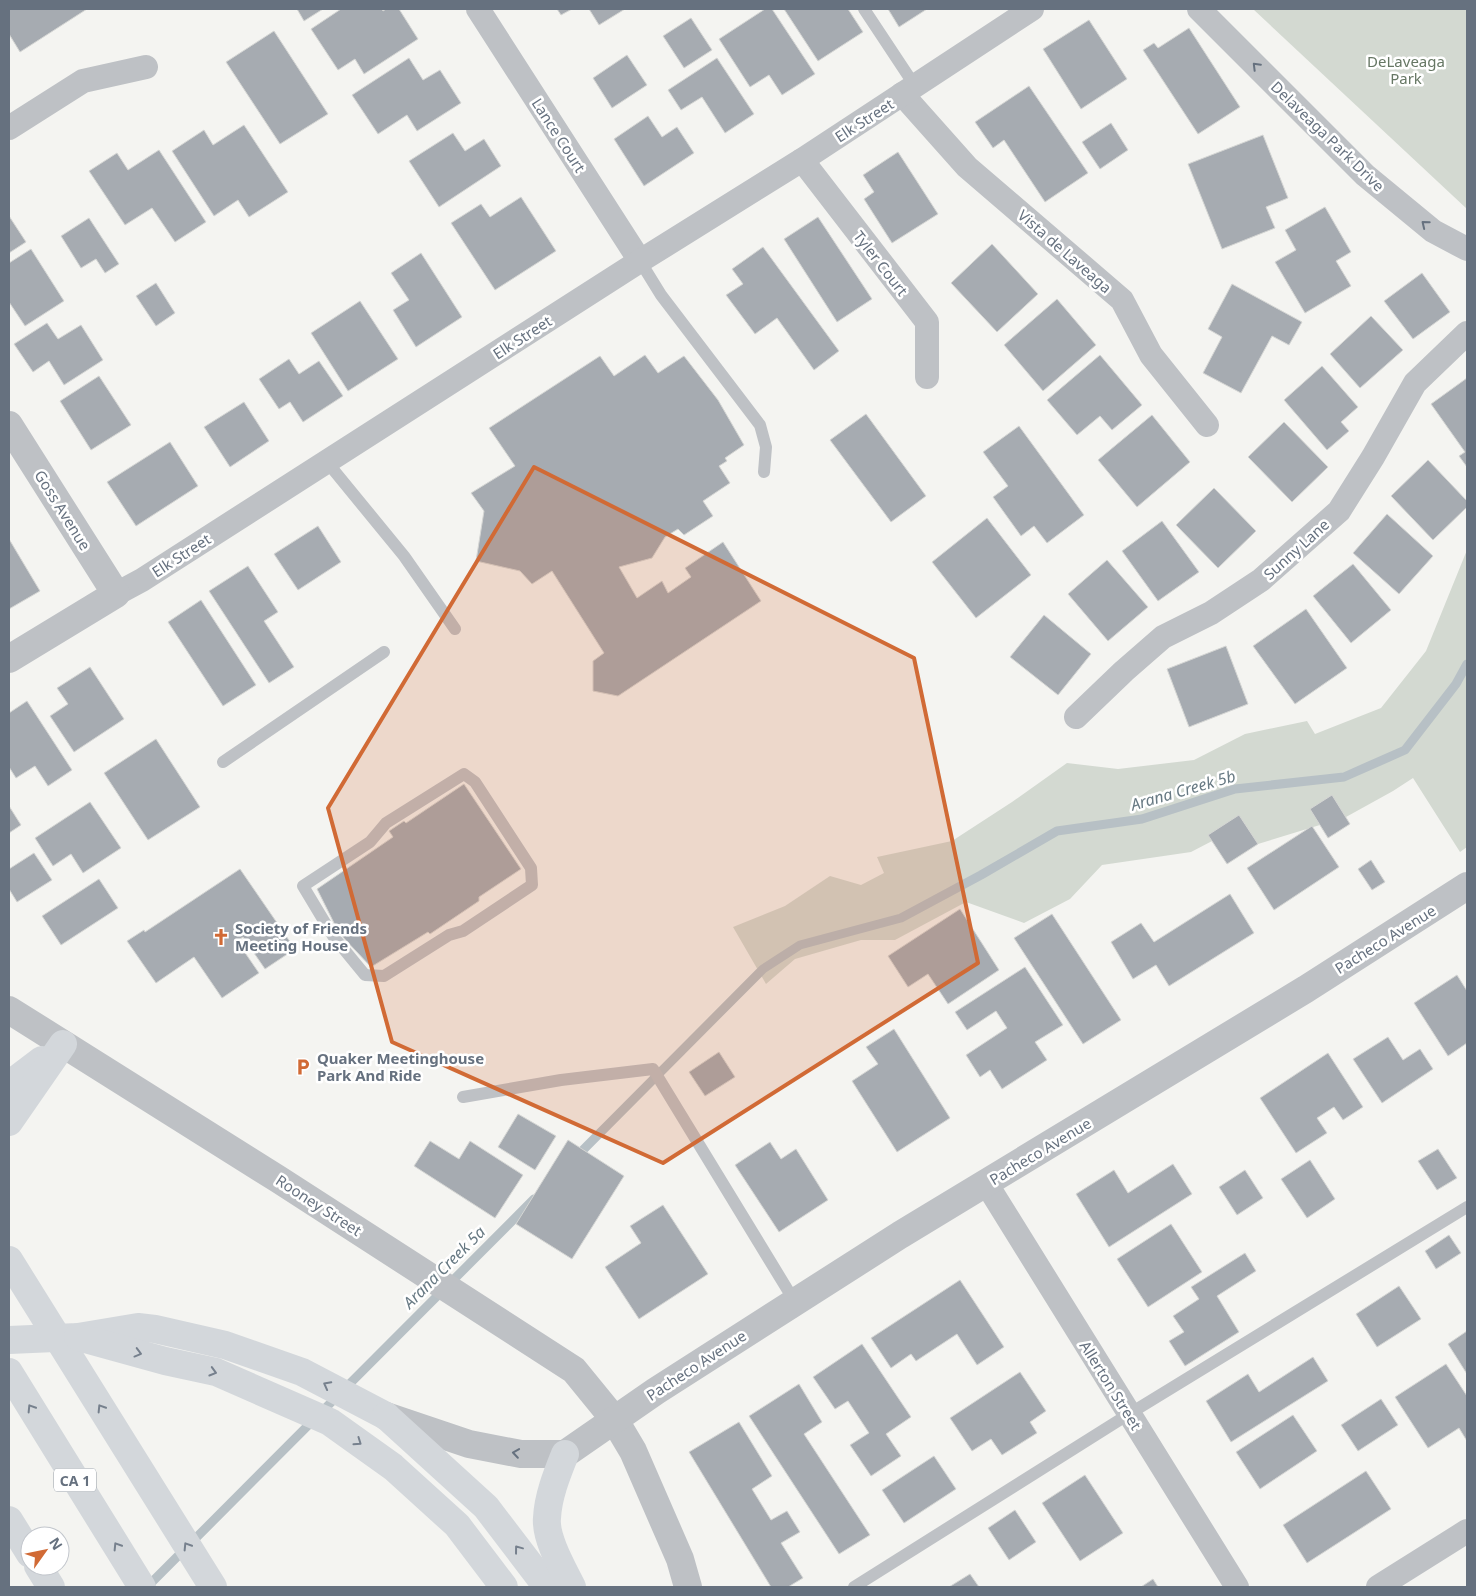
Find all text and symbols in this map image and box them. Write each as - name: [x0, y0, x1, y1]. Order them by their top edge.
- park label: DeLaveaga Park: [1367, 51, 1445, 88]
- one-way arrow: [1253, 62, 1262, 71]
- street label: Delaveaga Park Drive: [1267, 77, 1389, 195]
- street label: Elk Street: [831, 93, 898, 146]
- street label: Lance Court: [528, 94, 591, 176]
- street label: Vista de Laveaga: [1014, 205, 1116, 297]
- one-way arrow: [1422, 221, 1431, 230]
- street label: Tyler Court: [849, 226, 913, 300]
- street label: Elk Street: [489, 310, 556, 363]
- street label: Goss Avenue: [30, 466, 96, 554]
- street label: Sunny Lane: [1259, 514, 1333, 584]
- street label: Elk Street: [148, 528, 215, 581]
- water label: Arana Creek 5b: [1127, 765, 1238, 816]
- street label: Pacheco Avenue: [1331, 900, 1439, 978]
- place label: Society of Friends Meeting House: [235, 918, 367, 955]
- church icon: Society of Friends Meeting House: [211, 927, 231, 947]
- place label: Quaker Meetinghouse Park And Ride: [317, 1048, 484, 1085]
- parking icon: Quaker Meetinghouse Park And Ride: [293, 1057, 313, 1077]
- street label: Pacheco Avenue: [985, 1113, 1095, 1189]
- street label: Rooney Street: [272, 1170, 366, 1240]
- water label: Arana Creek 5a: [397, 1221, 490, 1314]
- street label: Pacheco Avenue: [642, 1325, 750, 1405]
- street label: Allerton Street: [1076, 1337, 1147, 1434]
- one-way arrow: [134, 1348, 142, 1358]
- one-way arrow: [208, 1366, 216, 1376]
- one-way arrow: [323, 1381, 332, 1391]
- one-way arrow: [27, 1404, 37, 1413]
- one-way arrow: [98, 1404, 108, 1413]
- one-way arrow: [352, 1436, 362, 1445]
- one-way arrow: [512, 1448, 521, 1458]
- road number: CA 1: [54, 1468, 96, 1492]
- north arrow: [20, 1526, 70, 1576]
- text: N: [45, 1534, 67, 1554]
- one-way arrow: [113, 1542, 123, 1551]
- one-way arrow: [184, 1542, 194, 1551]
- one-way arrow: [515, 1546, 523, 1555]

